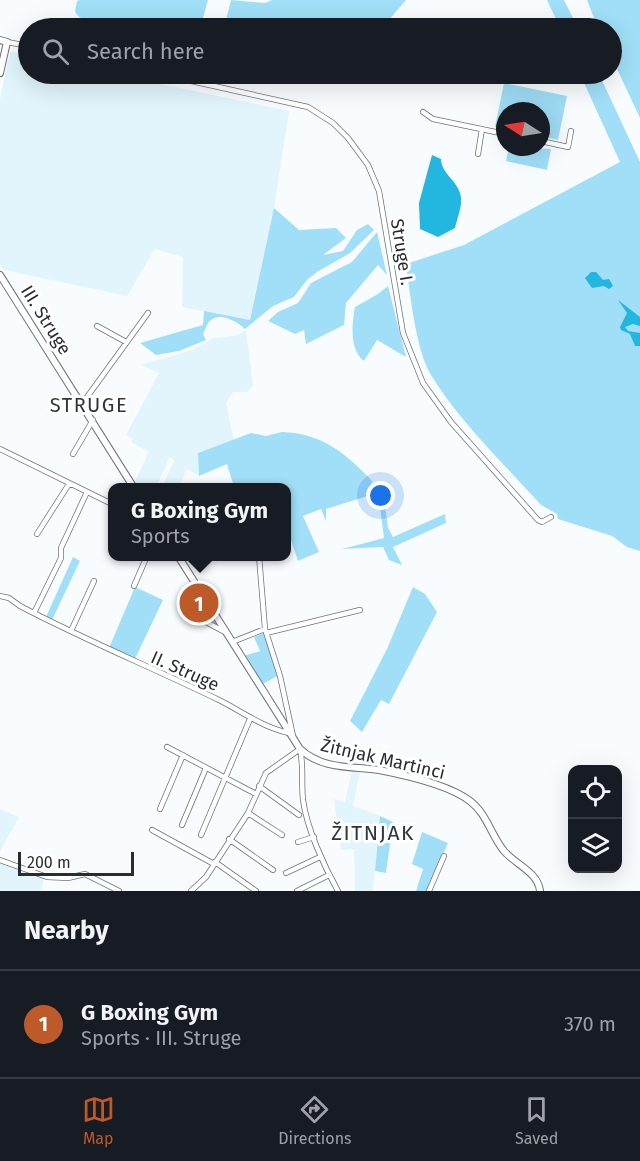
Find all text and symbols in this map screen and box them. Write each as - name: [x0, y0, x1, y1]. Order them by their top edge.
- search box: [18, 18, 622, 84]
- icon: search: [39, 35, 72, 68]
- text: Search here: [87, 38, 205, 65]
- north arrow: [496, 102, 550, 156]
- street label: Struge I.: [386, 217, 418, 287]
- street label: III. Struge: [16, 281, 76, 359]
- district label: STRUGE: [50, 393, 128, 417]
- your location: [366, 481, 395, 510]
- popup: [108, 483, 291, 561]
- text: G Boxing Gym: [131, 497, 268, 524]
- text: Sports: [131, 524, 190, 548]
- pin: 1: [180, 580, 218, 626]
- street label: II. Struge: [147, 646, 223, 696]
- street label: Žitnjak Martinci: [319, 734, 447, 784]
- map controls: [568, 765, 622, 873]
- button: locate: [568, 765, 622, 819]
- button: layers: [568, 819, 622, 873]
- district label: ŽITNJAK: [331, 820, 415, 846]
- scale bar: [18, 849, 134, 876]
- text: 200 m: [27, 853, 71, 872]
- text: Nearby: [24, 915, 109, 946]
- text: G Boxing Gym: [81, 999, 218, 1026]
- text: 1: [39, 1012, 48, 1036]
- text: 370 m: [564, 1012, 616, 1036]
- text: Sports · III. Struge: [81, 1026, 241, 1050]
- tab: Map: [82, 1093, 115, 1148]
- tab: Directions: [278, 1093, 352, 1148]
- tab: Saved: [515, 1093, 558, 1148]

